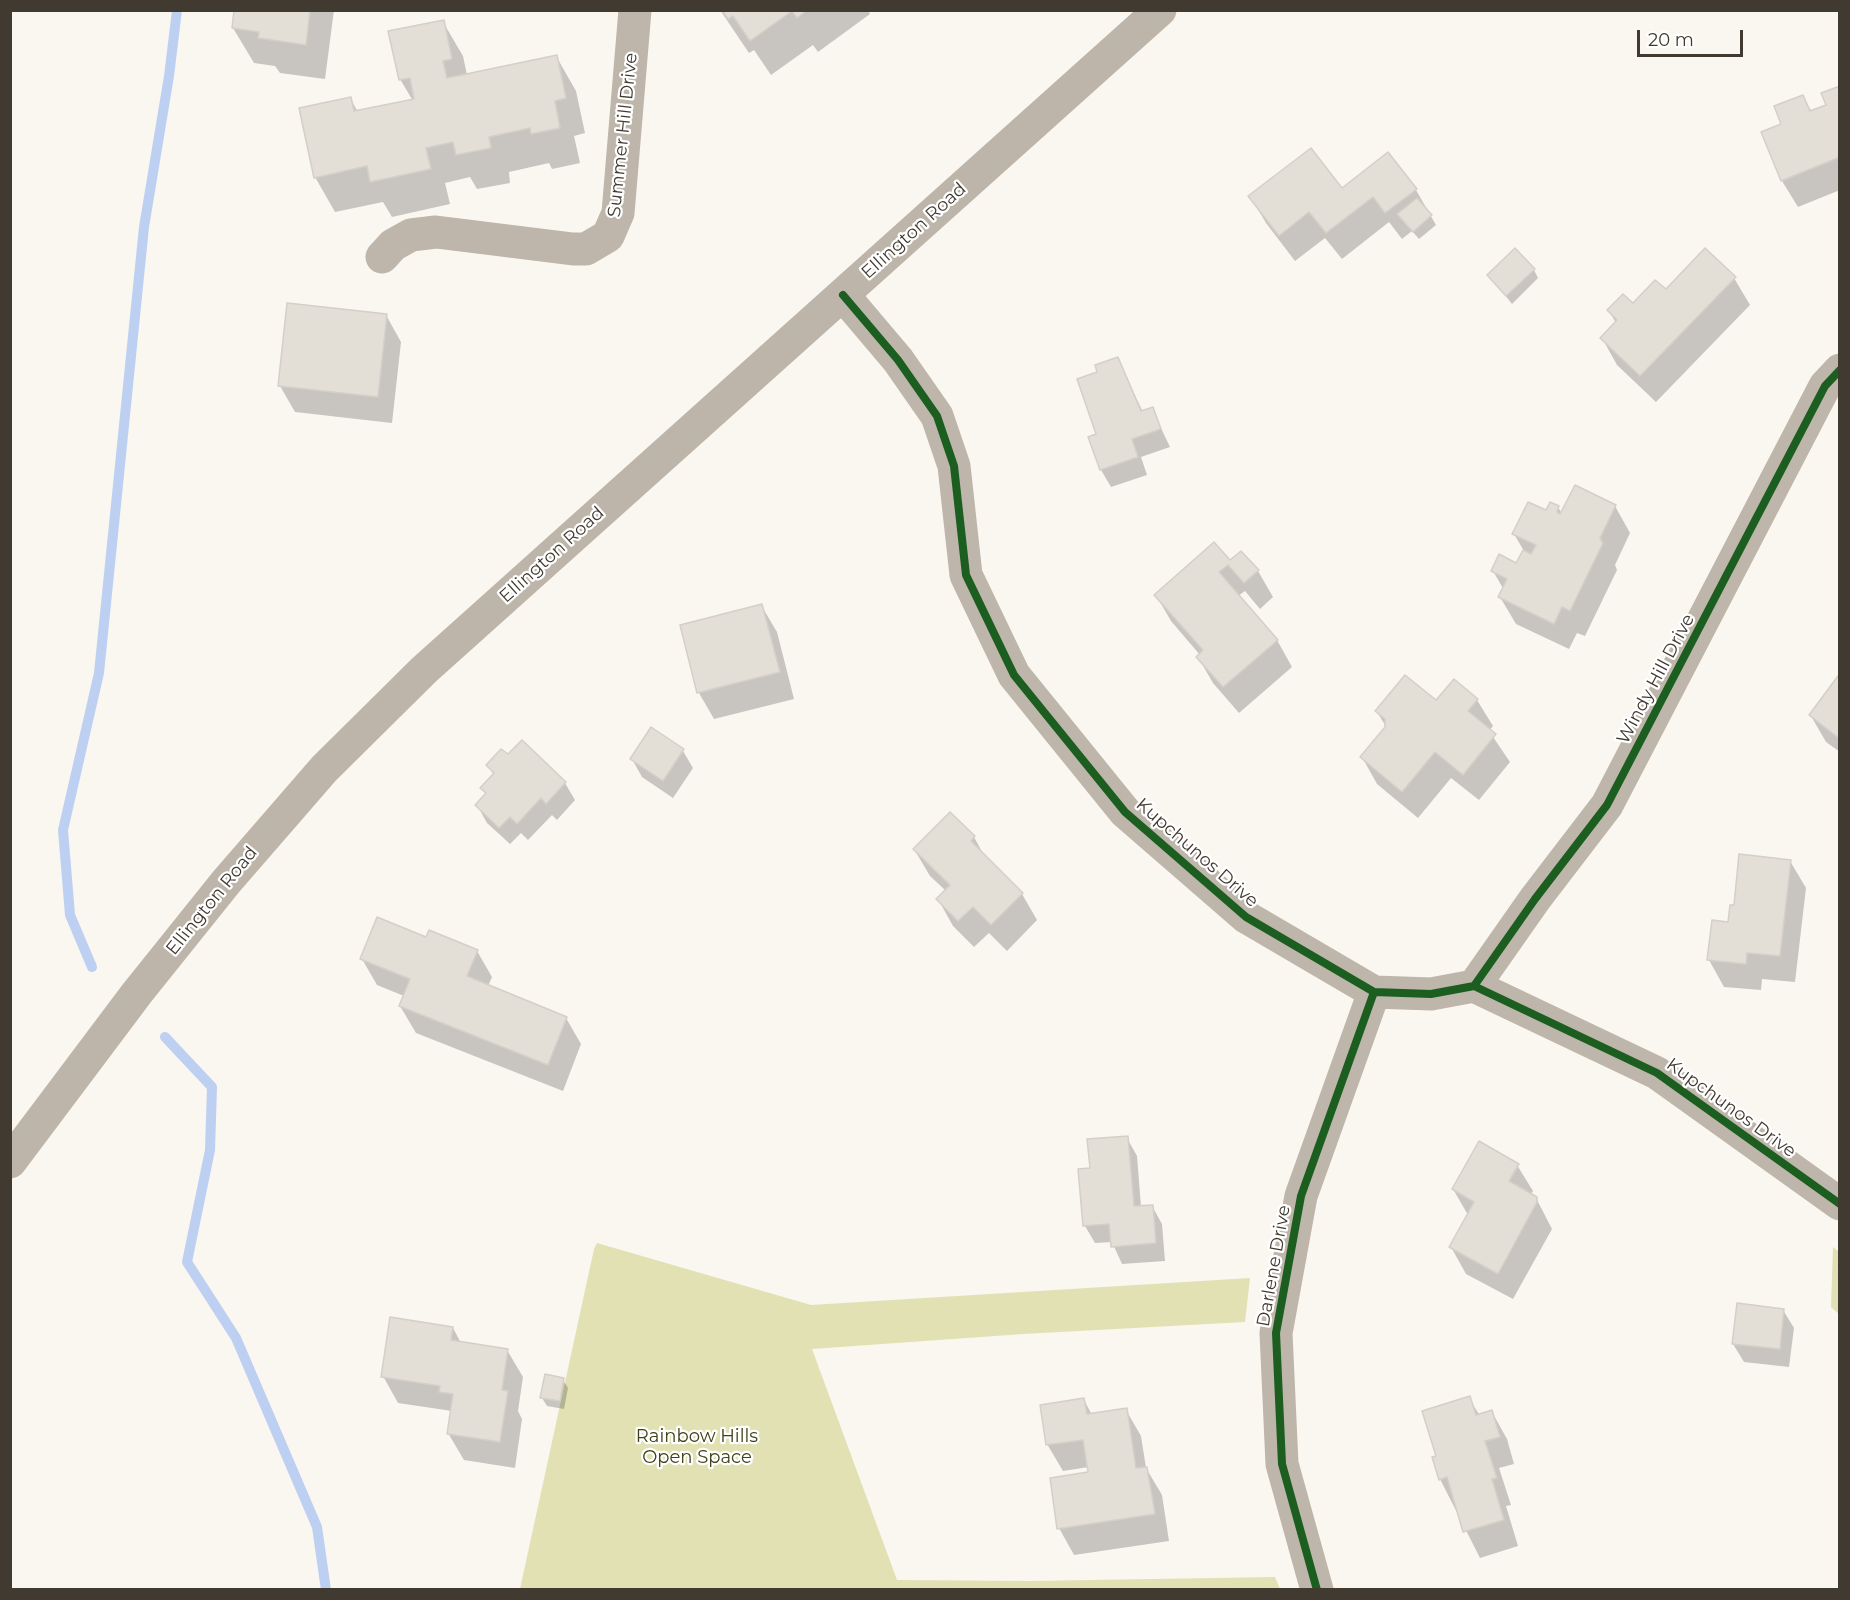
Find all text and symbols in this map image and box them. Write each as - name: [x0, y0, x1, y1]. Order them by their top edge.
- scale bar: [1640, 18, 1746, 56]
- text: 20 m: [1648, 29, 1694, 51]
- street label: Summer Hill Drive: [604, 52, 642, 218]
- street label: Ellington Road: [857, 178, 971, 284]
- street label: Ellington Road: [495, 502, 609, 608]
- street label: Windy Hill Drive: [1613, 610, 1699, 748]
- street label: Kupchunos Drive: [1131, 794, 1263, 912]
- street label: Ellington Road: [162, 842, 262, 960]
- street label: Kupchunos Drive: [1662, 1054, 1800, 1162]
- street label: Darlene Drive: [1253, 1203, 1295, 1329]
- park label: Rainbow Hills Open Space: [636, 1426, 758, 1468]

